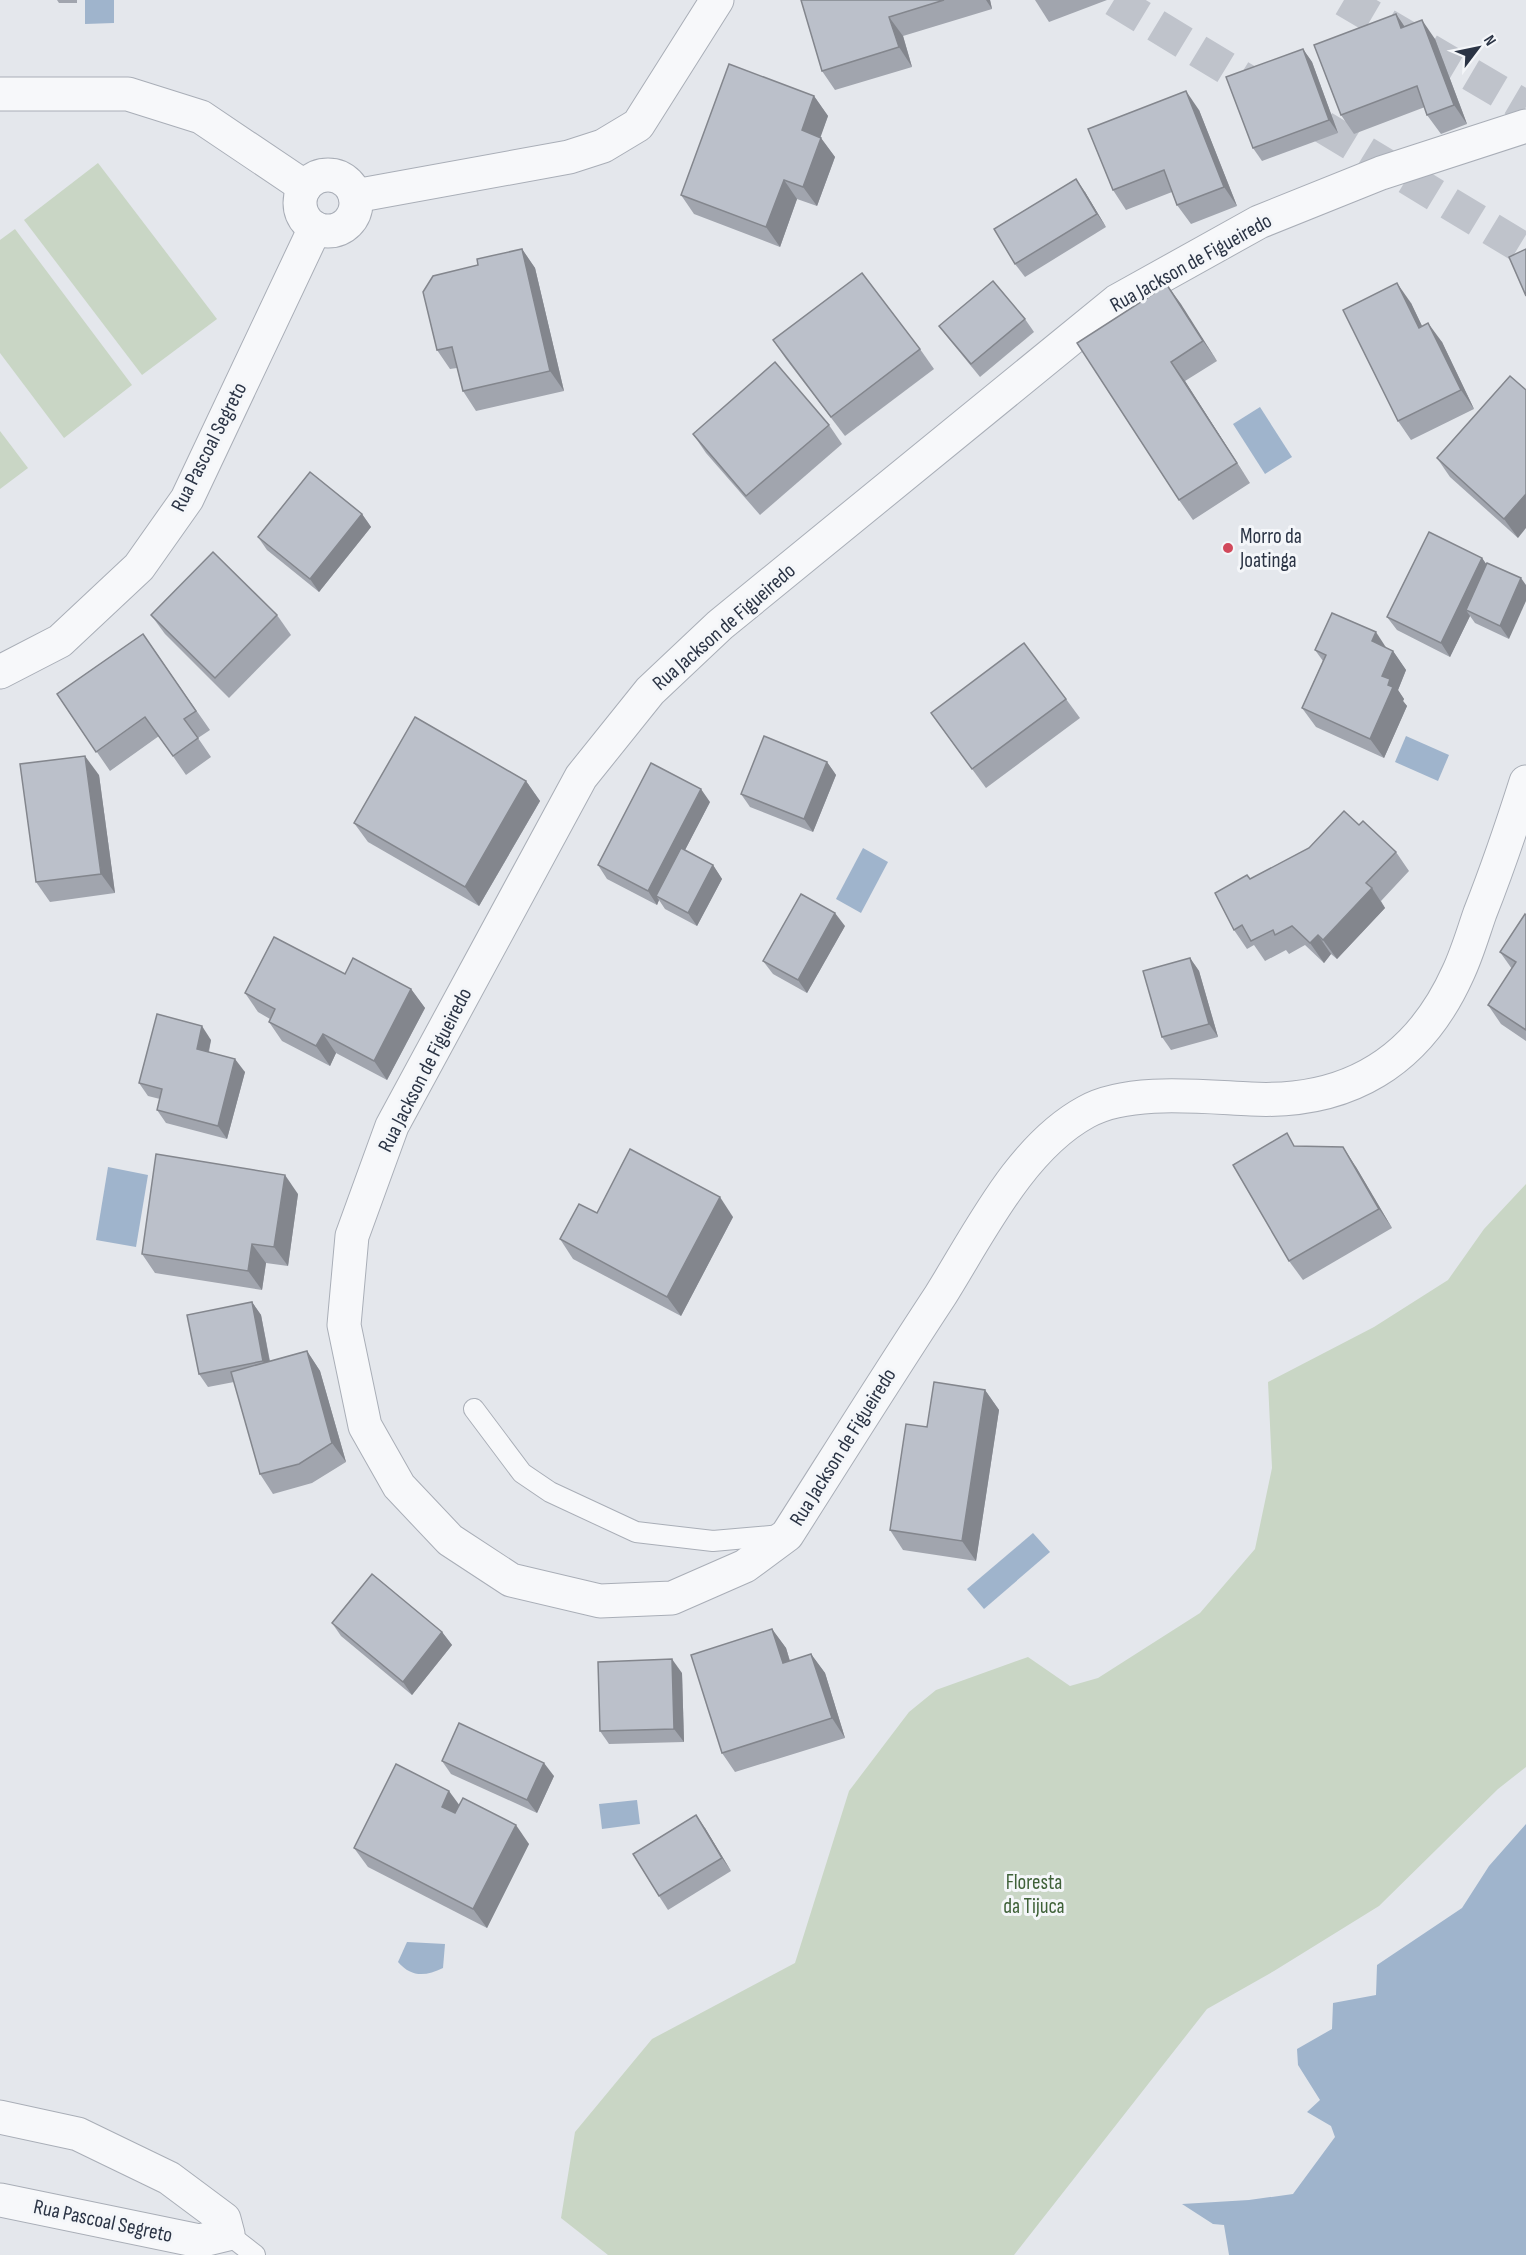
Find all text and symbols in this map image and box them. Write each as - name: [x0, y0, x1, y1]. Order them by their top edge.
- north arrow: [1448, 18, 1508, 78]
- text: N: [1479, 32, 1500, 50]
- street label: Rua Jackson de Figueiredo: [1106, 208, 1276, 318]
- street label: Rua Pascoal Segreto: [166, 378, 252, 516]
- place label: Morro da Joatinga: [1239, 524, 1302, 573]
- marker: Morro da Joatinga: [1221, 541, 1235, 555]
- street label: Rua Jackson de Figueiredo: [648, 558, 800, 696]
- street label: Rua Jackson de Figueiredo: [373, 984, 477, 1156]
- street label: Rua Jackson de Figueiredo: [784, 1364, 902, 1530]
- park label: Floresta da Tijuca: [1003, 1870, 1065, 1919]
- street label: Rua Pascoal Segreto: [31, 2194, 175, 2248]

